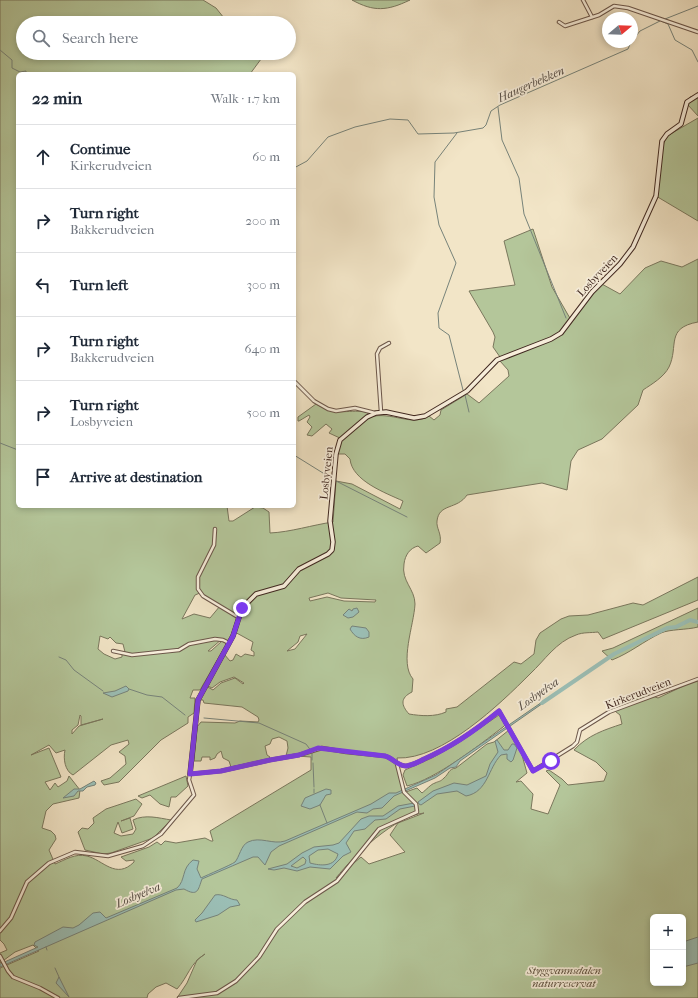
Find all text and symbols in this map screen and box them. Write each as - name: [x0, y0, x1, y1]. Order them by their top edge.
- north arrow: [602, 12, 638, 48]
- search box: [16, 16, 296, 60]
- icon: search: [30, 27, 52, 49]
- text: Search here: [62, 29, 138, 47]
- water label: Haugerbekken: [495, 63, 567, 105]
- text: 22 min: [32, 88, 82, 108]
- text: Walk · 1.7 km: [211, 91, 280, 106]
- text: Continue: [70, 140, 130, 158]
- icon: ahead: [32, 146, 54, 168]
- text: 60 m: [252, 149, 280, 164]
- text: Kirkerudveien: [70, 158, 152, 173]
- text: Turn right: [70, 204, 139, 222]
- icon: right: [32, 210, 54, 232]
- text: 200 m: [245, 213, 280, 228]
- text: Bakkerudveien: [70, 222, 154, 237]
- street label: Losbyveien: [574, 251, 621, 299]
- icon: left: [32, 274, 54, 296]
- text: Turn left: [70, 276, 128, 294]
- text: 300 m: [247, 277, 280, 292]
- text: Turn right: [70, 332, 139, 350]
- icon: right: [32, 338, 54, 360]
- text: 640 m: [245, 341, 280, 356]
- text: Bakkerudveien: [70, 350, 154, 365]
- text: Turn right: [70, 396, 139, 414]
- icon: right: [32, 402, 54, 424]
- text: 500 m: [246, 405, 280, 420]
- text: Losbyveien: [70, 414, 133, 429]
- street label: Losbyveien: [317, 445, 336, 500]
- icon: arrive: [32, 466, 54, 488]
- text: Arrive at destination: [70, 468, 202, 486]
- route end: [233, 599, 251, 617]
- water label: Losbyelva: [514, 675, 561, 714]
- street label: Kirkerudveien: [603, 675, 673, 712]
- route start: [542, 752, 560, 770]
- water label: Losbyelva: [113, 879, 162, 911]
- map controls: [650, 914, 686, 986]
- button: +: [650, 914, 686, 950]
- button: −: [650, 950, 686, 986]
- park label: Styggvannsdalen naturreservat: [526, 964, 601, 990]

